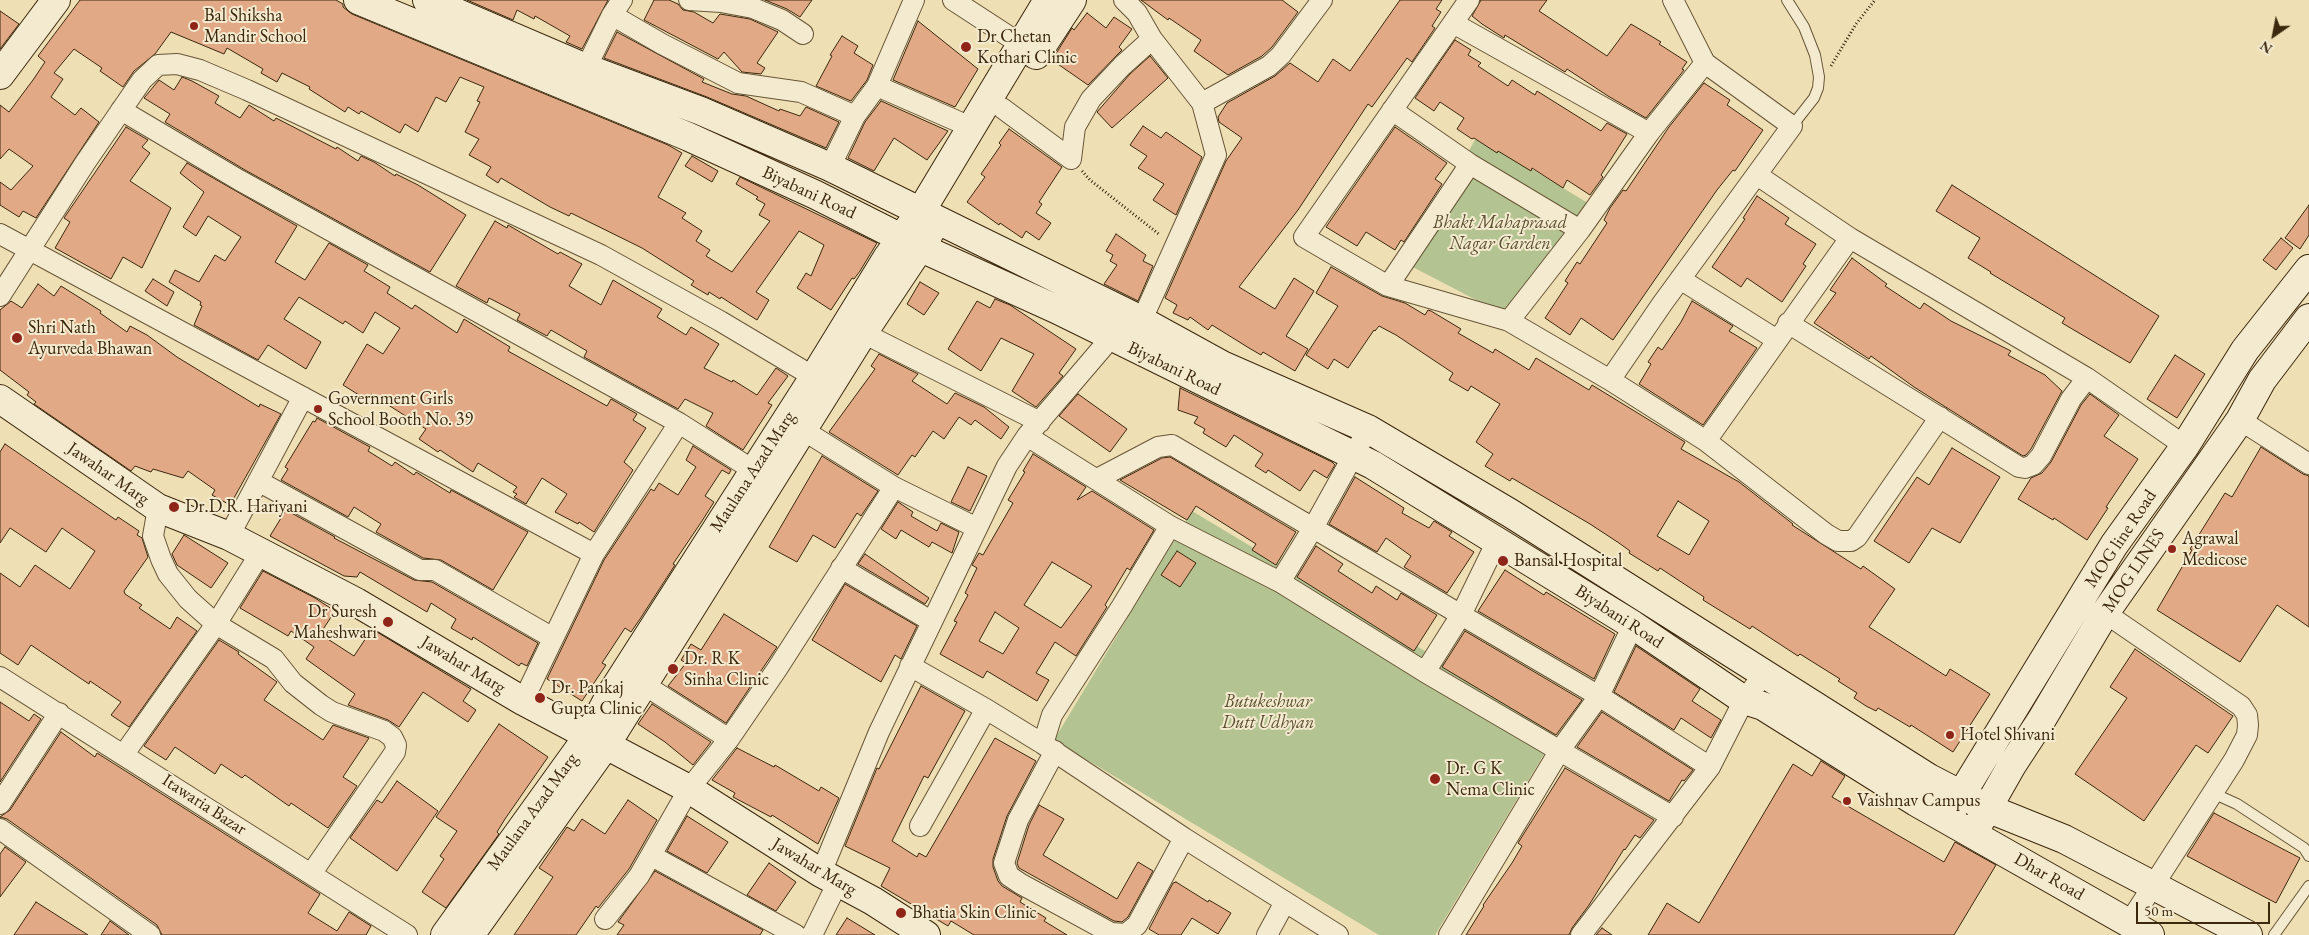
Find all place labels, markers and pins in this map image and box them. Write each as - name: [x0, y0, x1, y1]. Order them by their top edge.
- place label: Bal Shiksha Mandir School: [204, 5, 307, 48]
- marker: Bal Shiksha Mandir School: [188, 20, 200, 32]
- place label: Dr Chetan Kothari Clinic: [977, 26, 1077, 68]
- marker: Dr Chetan Kothari Clinic: [959, 40, 973, 54]
- place label: Shri Nath Ayurveda Bhawan: [28, 317, 152, 359]
- marker: Shri Nath Ayurveda Bhawan: [10, 331, 24, 345]
- place label: Government Girls School Booth No. 39: [328, 388, 473, 430]
- marker: Government Girls School Booth No. 39: [312, 403, 324, 415]
- place label: Dr.D.R. Hariyani: [185, 496, 307, 518]
- marker: Dr.D.R. Hariyani: [167, 500, 181, 514]
- place label: Agrawal Medicose: [2182, 528, 2247, 570]
- marker: Agrawal Medicose: [2166, 543, 2178, 555]
- place label: Bansal Hospital: [1514, 550, 1622, 572]
- marker: Bansal Hospital: [1496, 554, 1510, 568]
- place label: Dr Suresh Maheshwari: [293, 601, 377, 644]
- marker: Dr Suresh Maheshwari: [381, 615, 395, 629]
- place label: Dr. R K Sinha Clinic: [684, 648, 769, 691]
- marker: Dr. R K Sinha Clinic: [666, 662, 680, 676]
- place label: Dr. Pankaj Gupta Clinic: [551, 677, 642, 720]
- marker: Dr. Pankaj Gupta Clinic: [533, 691, 547, 705]
- place label: Hotel Shivani: [1960, 724, 2055, 746]
- marker: Hotel Shivani: [1944, 729, 1956, 741]
- place label: Dr. G K Nema Clinic: [1446, 758, 1535, 801]
- marker: Dr. G K Nema Clinic: [1428, 772, 1442, 786]
- place label: Vaishnav Campus: [1857, 790, 1980, 812]
- marker: Vaishnav Campus: [1841, 795, 1853, 807]
- place label: Bhatia Skin Clinic: [912, 902, 1037, 924]
- marker: Bhatia Skin Clinic: [894, 906, 908, 920]

